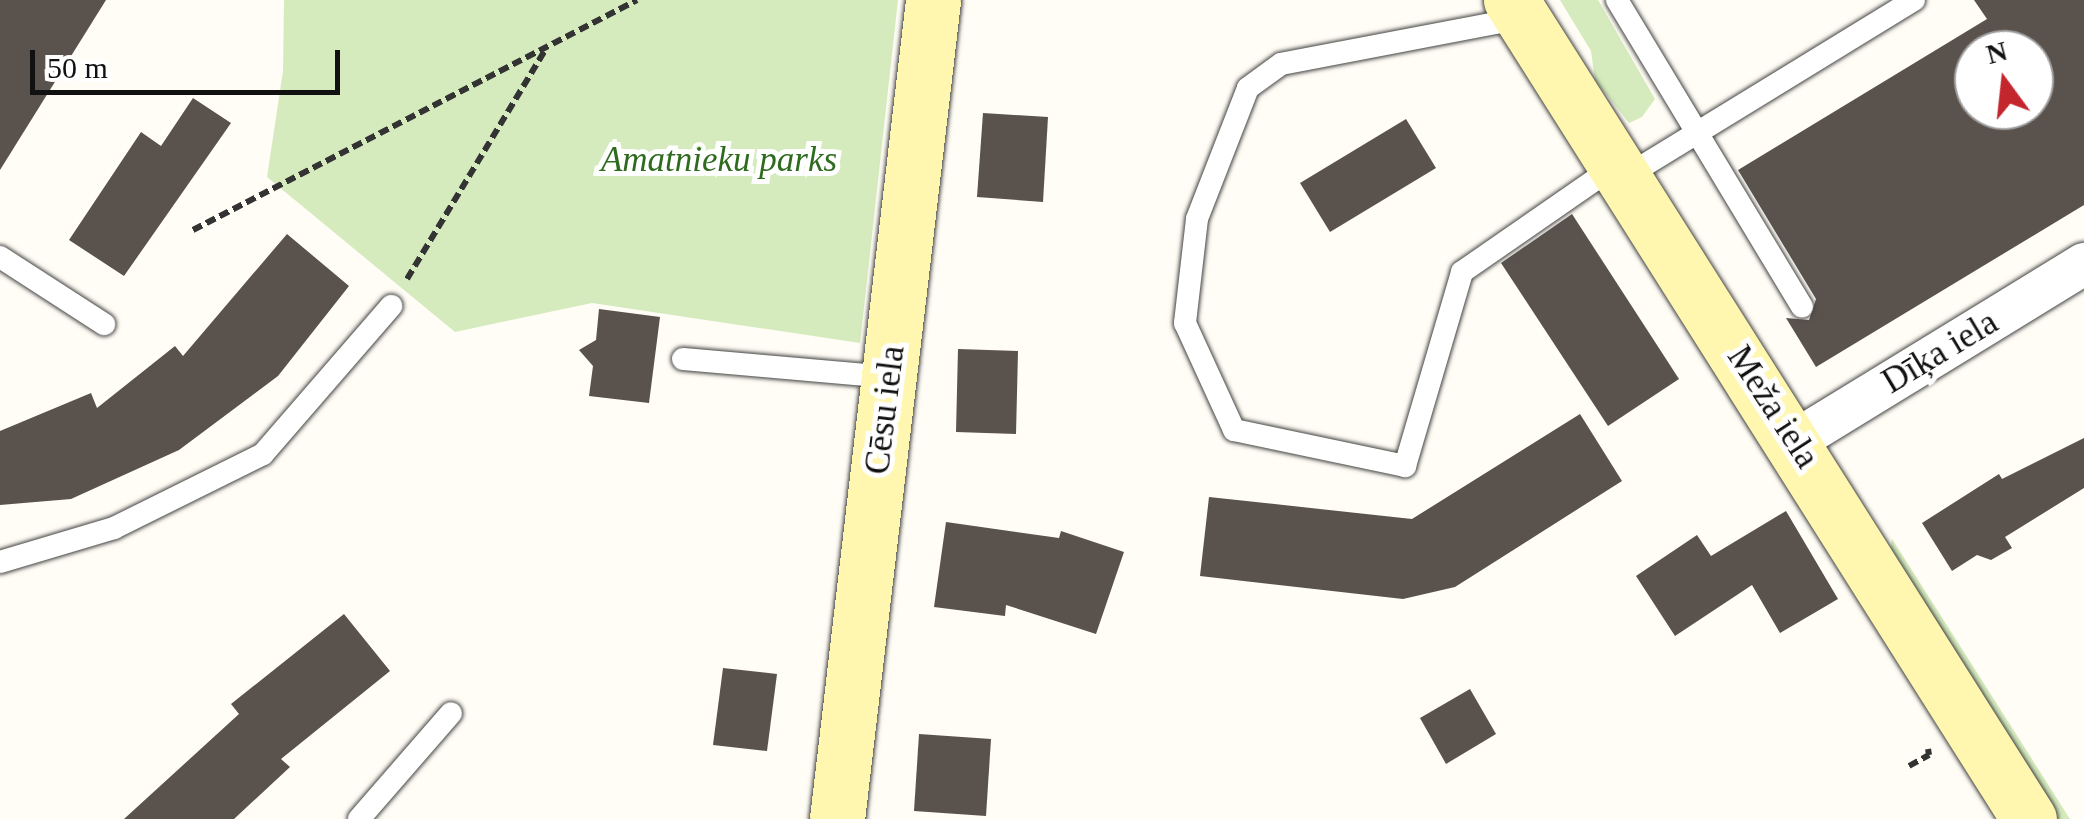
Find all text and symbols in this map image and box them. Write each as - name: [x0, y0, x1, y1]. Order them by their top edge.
- scale bar: [35, 30, 345, 92]
- north arrow: [1954, 30, 2054, 130]
- text: N: [1983, 35, 2010, 70]
- text: 50 m: [47, 51, 108, 84]
- park label: Amatnieku parks: [601, 139, 837, 181]
- street label: Dīķa iela: [1875, 301, 2005, 403]
- street label: Meža iela: [1718, 338, 1828, 476]
- street label: Cēsu iela: [856, 343, 914, 477]

